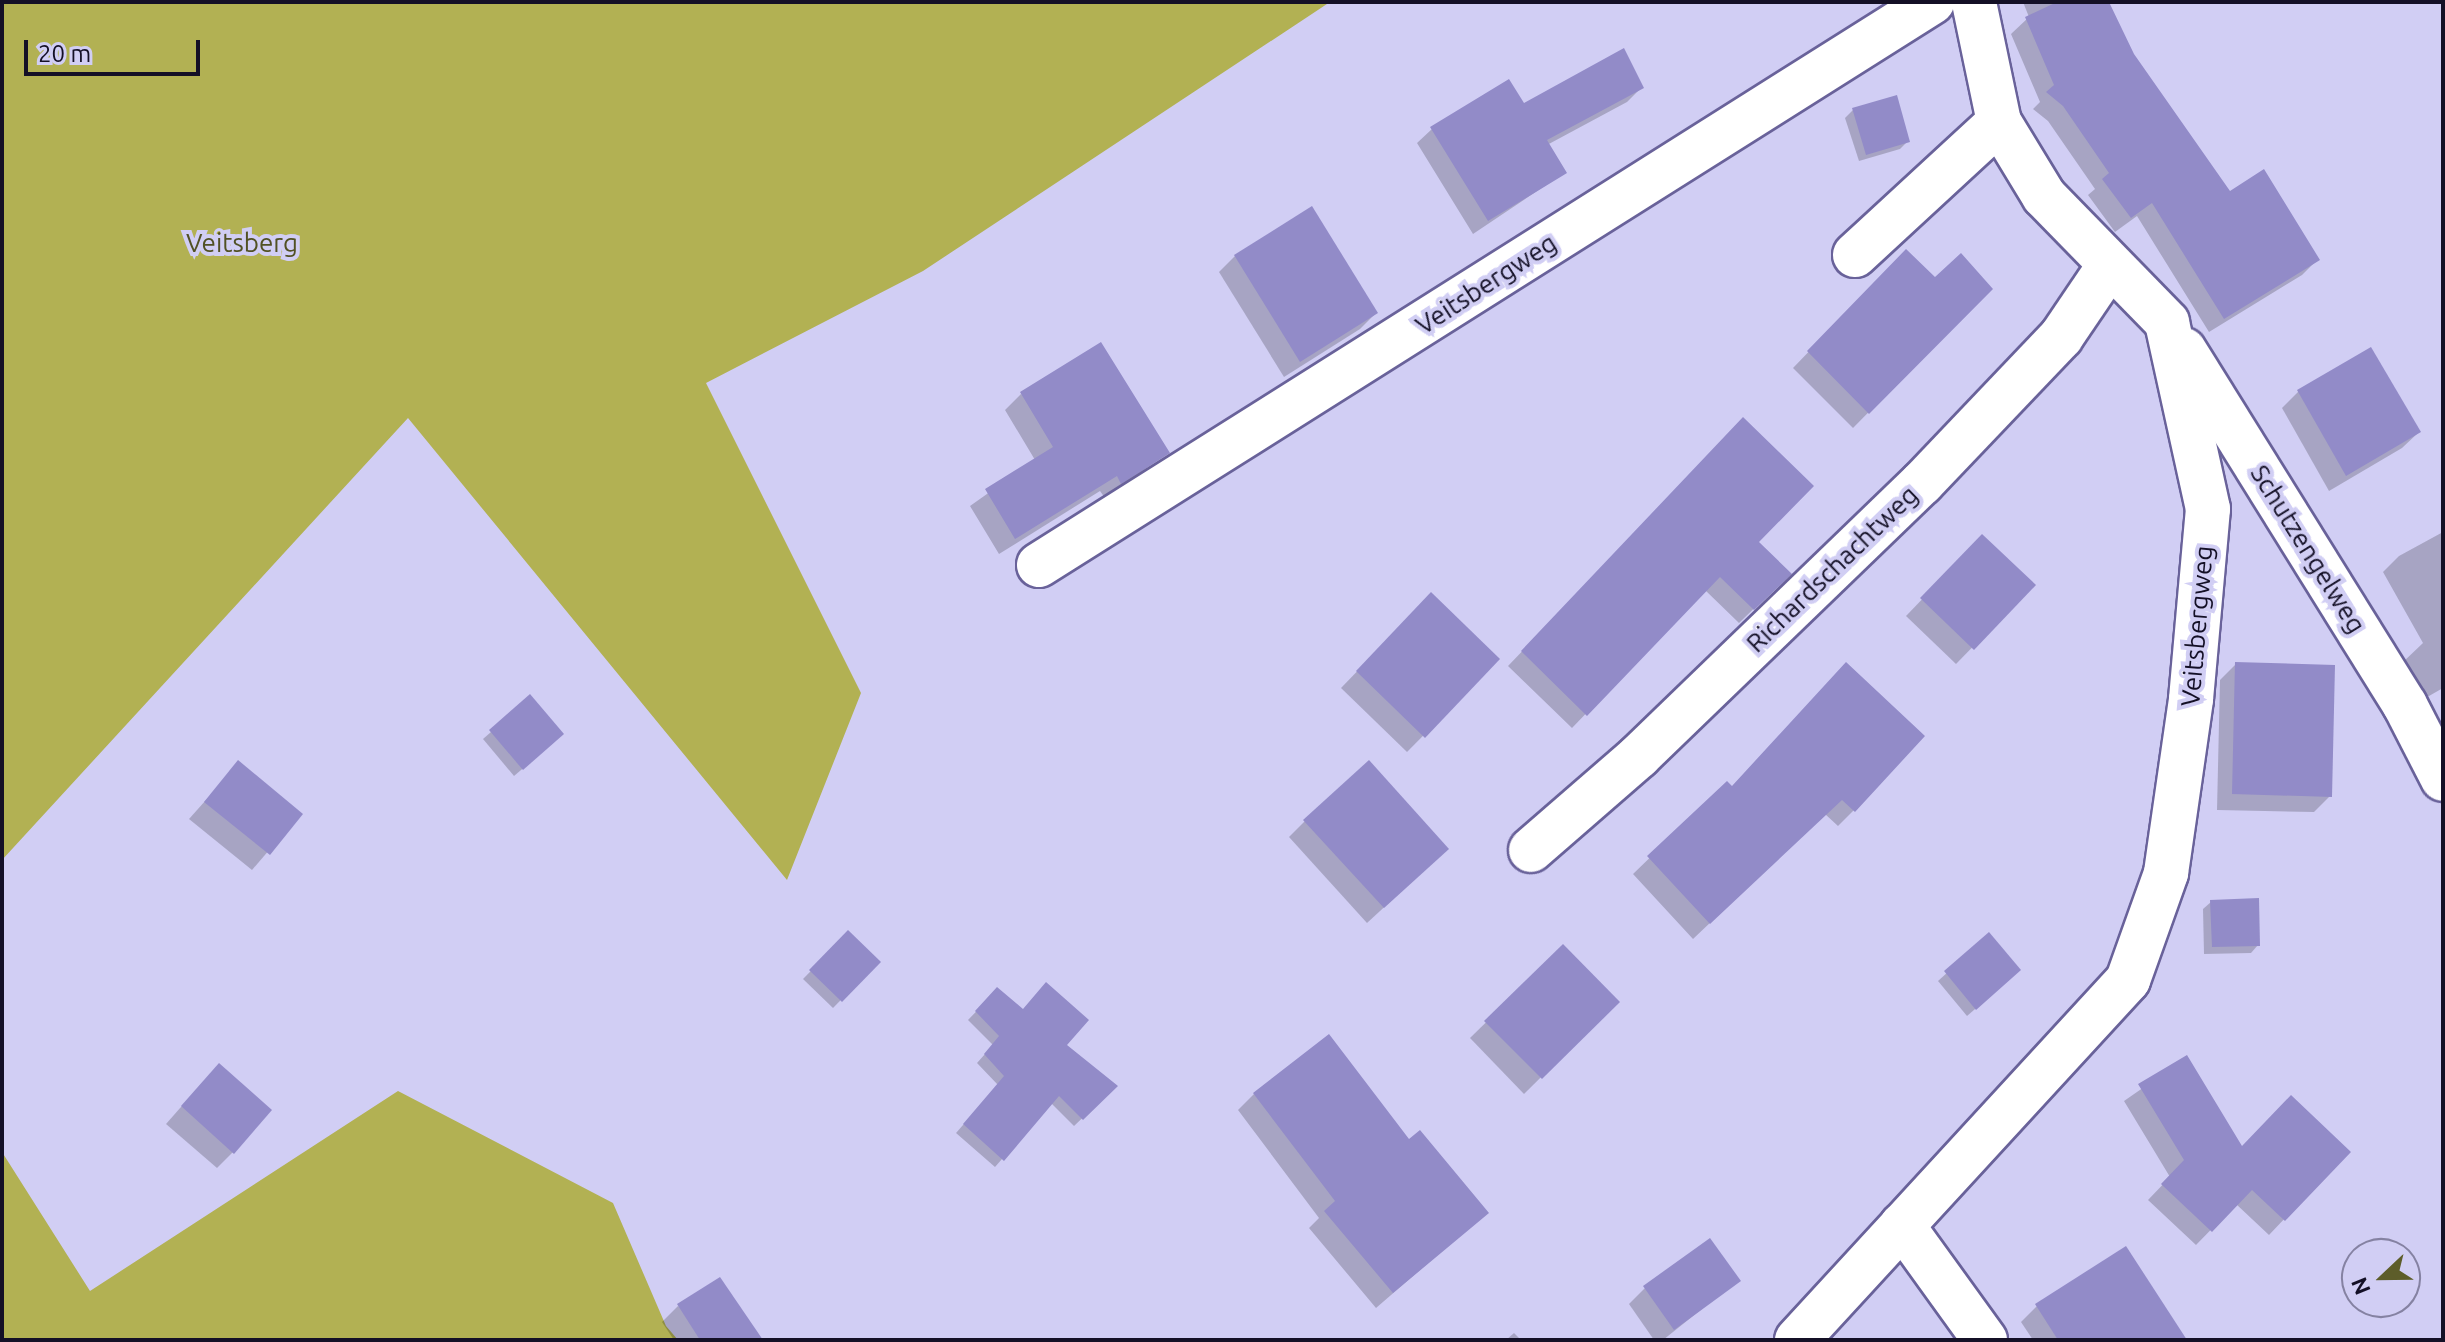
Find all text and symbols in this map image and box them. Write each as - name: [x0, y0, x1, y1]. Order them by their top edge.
- scale bar: [28, 24, 204, 74]
- text: 20 m: [38, 40, 91, 67]
- park label: Veitsberg: [186, 227, 298, 259]
- street label: Veitsbergweg: [1410, 227, 1562, 341]
- street label: Schutzengelweg: [2244, 459, 2372, 639]
- street label: Richardschachtweg: [1740, 479, 1924, 659]
- street label: Veitsbergweg: [2174, 544, 2220, 708]
- north arrow: [2341, 1238, 2421, 1318]
- text: N: [2345, 1274, 2375, 1299]

